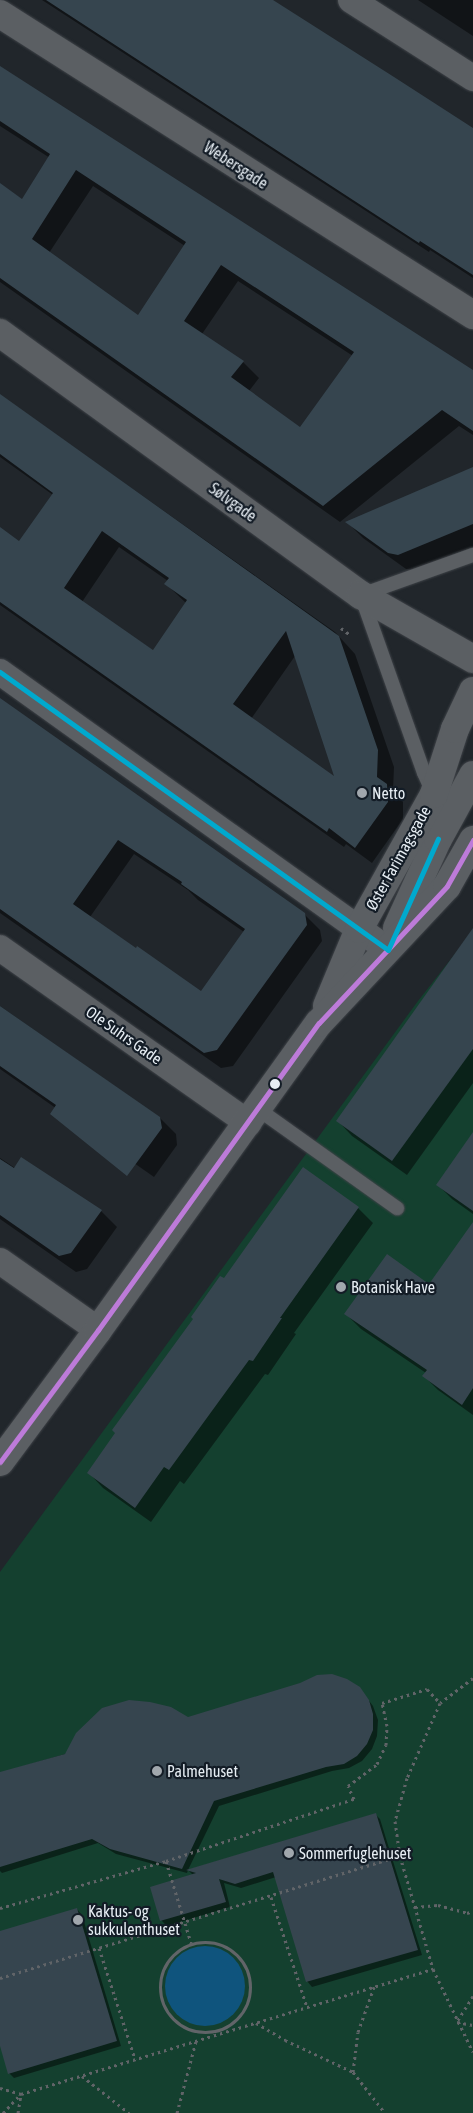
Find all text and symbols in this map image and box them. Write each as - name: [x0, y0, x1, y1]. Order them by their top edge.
- street label: Webersgade: [200, 137, 272, 193]
- street label: Sølvgade: [206, 478, 260, 526]
- place label: Netto: [372, 783, 405, 803]
- marker: Netto: [356, 787, 368, 799]
- street label: Øster Farimagsgade: [362, 803, 434, 913]
- street label: Ole Suhrs Gade: [82, 1002, 166, 1068]
- unlabelled marker: [270, 1079, 280, 1089]
- place label: Botanisk Have: [351, 1277, 435, 1297]
- marker: Botanisk Have: [335, 1281, 347, 1293]
- place label: Palmehuset: [167, 1761, 238, 1781]
- marker: Palmehuset: [151, 1765, 163, 1777]
- place label: Sommerfuglehuset: [299, 1843, 411, 1863]
- marker: Sommerfuglehuset: [283, 1847, 295, 1859]
- place label: Kaktus- og sukkulenthuset: [88, 1901, 180, 1939]
- marker: Kaktus- og sukkulenthuset: [72, 1914, 84, 1926]

